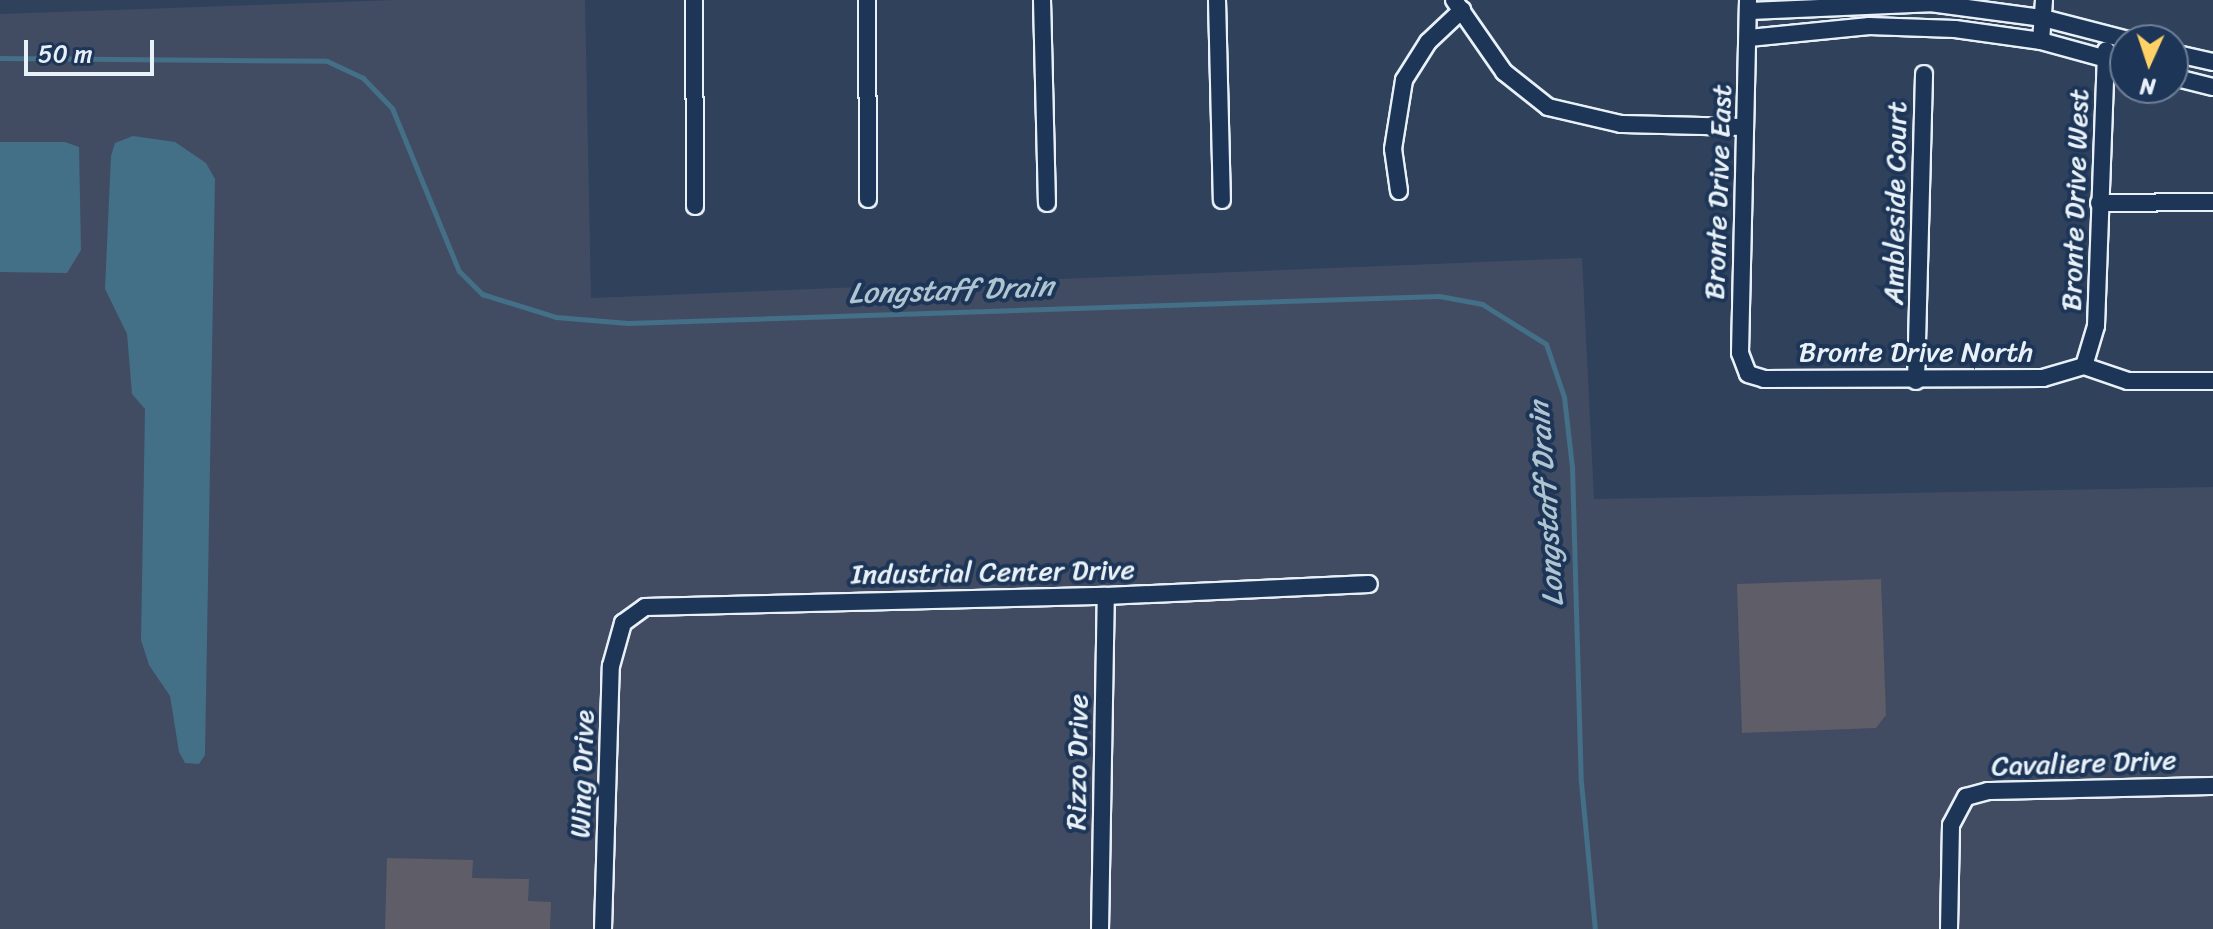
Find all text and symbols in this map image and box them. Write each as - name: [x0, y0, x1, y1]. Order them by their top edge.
- scale bar: [28, 24, 158, 74]
- north arrow: [2109, 24, 2189, 104]
- text: 50 m: [38, 33, 93, 75]
- text: N: [2139, 67, 2156, 106]
- street label: Bronte Drive East: [1697, 83, 1739, 301]
- street label: Bronte Drive West: [2054, 88, 2096, 312]
- street label: Ambleside Court: [1876, 101, 1914, 305]
- water label: Longstaff Drain: [848, 268, 1054, 312]
- street label: Bronte Drive North: [1799, 335, 2033, 369]
- water label: Longstaff Drain: [1521, 400, 1571, 608]
- street label: Industrial Center Drive: [851, 553, 1135, 591]
- street label: Rizzo Drive: [1059, 694, 1095, 830]
- street label: Wing Drive: [563, 709, 601, 839]
- street label: Cavaliere Drive: [1991, 743, 2177, 783]

